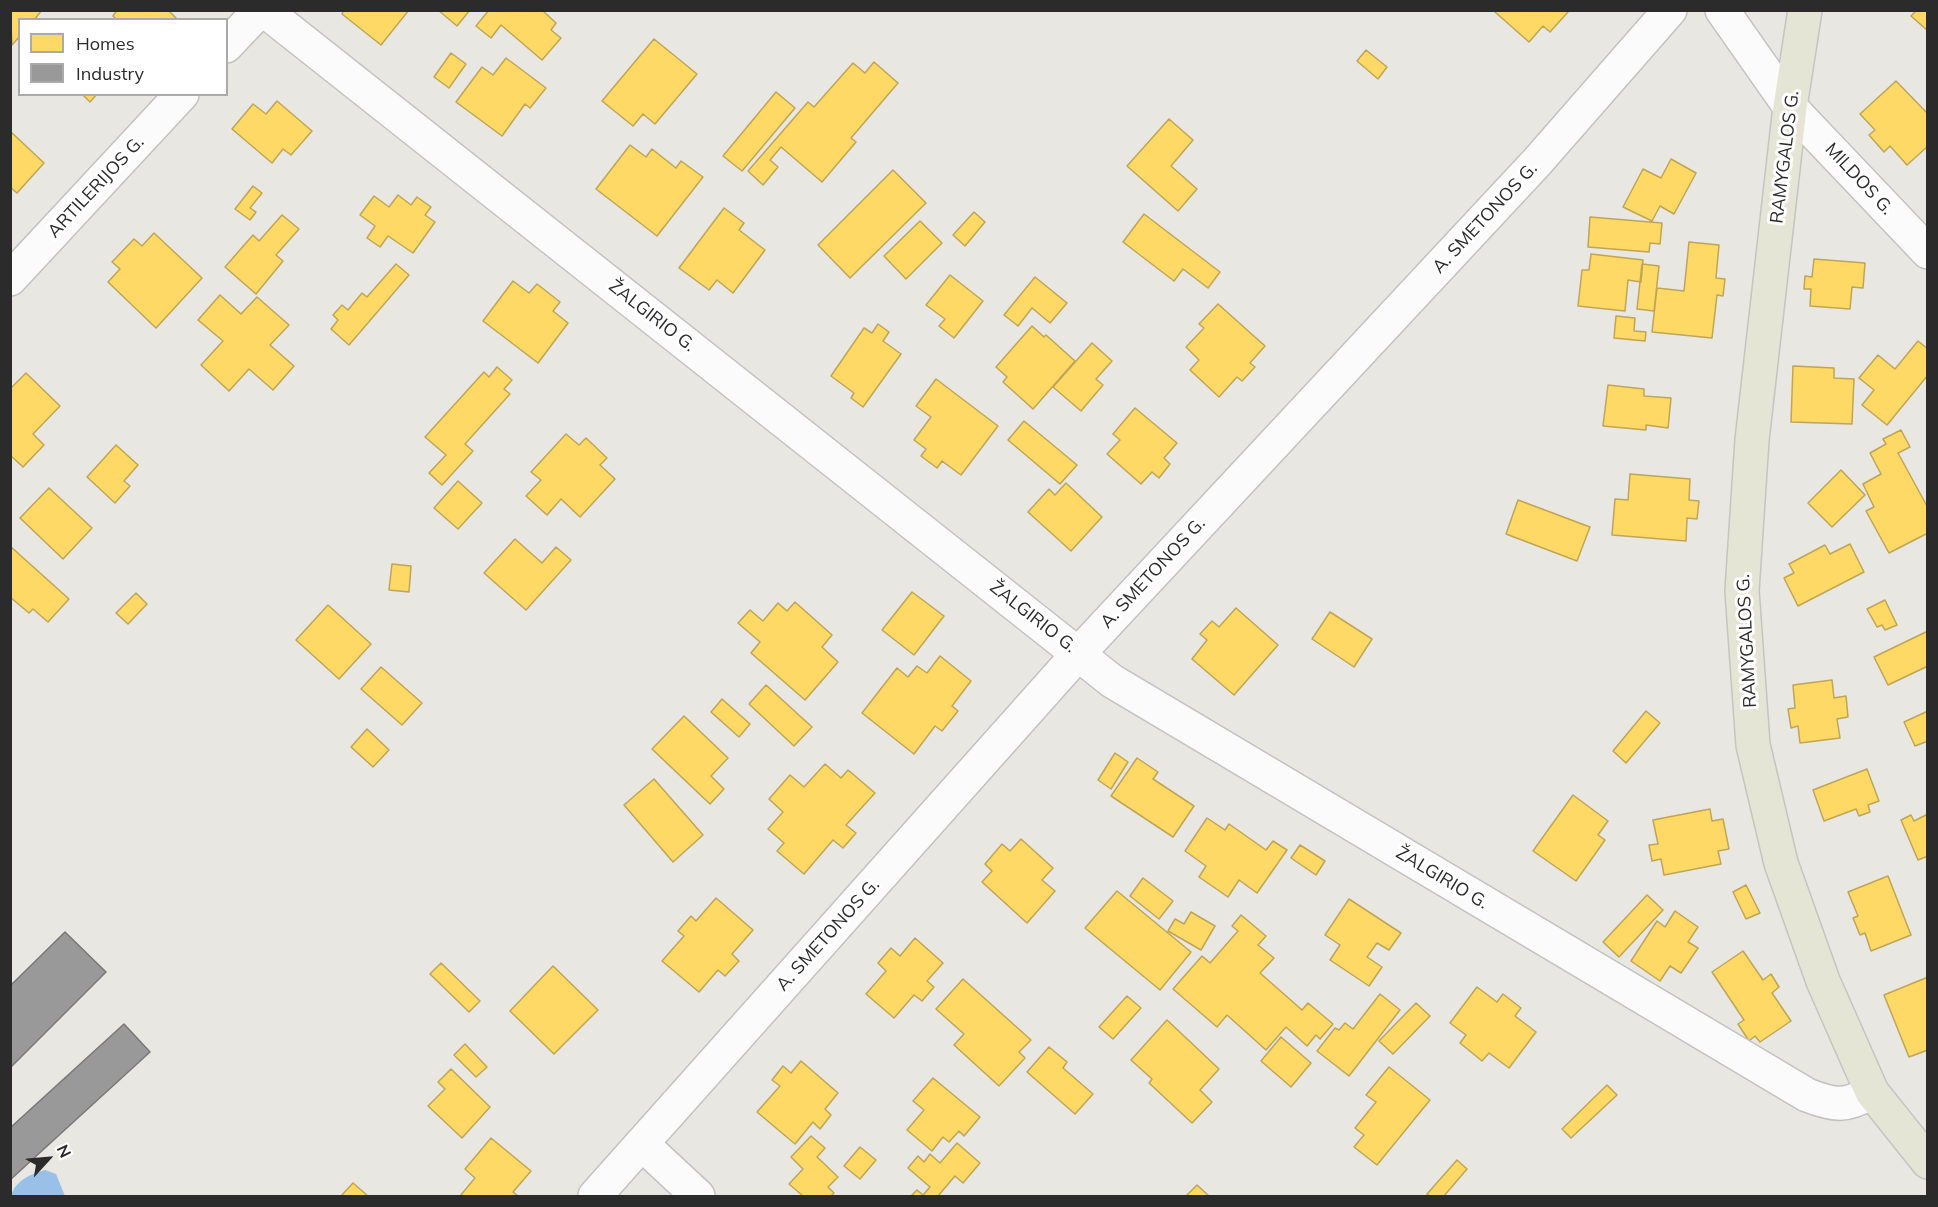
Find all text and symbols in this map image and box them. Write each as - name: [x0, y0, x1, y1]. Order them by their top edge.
- legend: [18, 18, 228, 96]
- text: Homes: [76, 32, 135, 55]
- text: Industry: [76, 62, 144, 85]
- street label: RAMYGALOS G.: [1766, 89, 1804, 225]
- street label: ARTILERIJOS G.: [43, 132, 149, 242]
- street label: MILDOS G.: [1820, 139, 1898, 219]
- street label: A. SMETONOS G.: [1428, 158, 1542, 278]
- street label: ŽALGIRIO G.: [604, 276, 700, 356]
- street label: A. SMETONOS G.: [1096, 513, 1210, 633]
- street label: RAMYGALOS G.: [1733, 574, 1761, 708]
- street label: ŽALGIRIO G.: [985, 577, 1081, 657]
- street label: ŽALGIRIO G.: [1392, 842, 1492, 914]
- street label: A. SMETONOS G.: [772, 874, 884, 996]
- north arrow: [18, 1129, 78, 1189]
- text: N: [53, 1141, 76, 1161]

